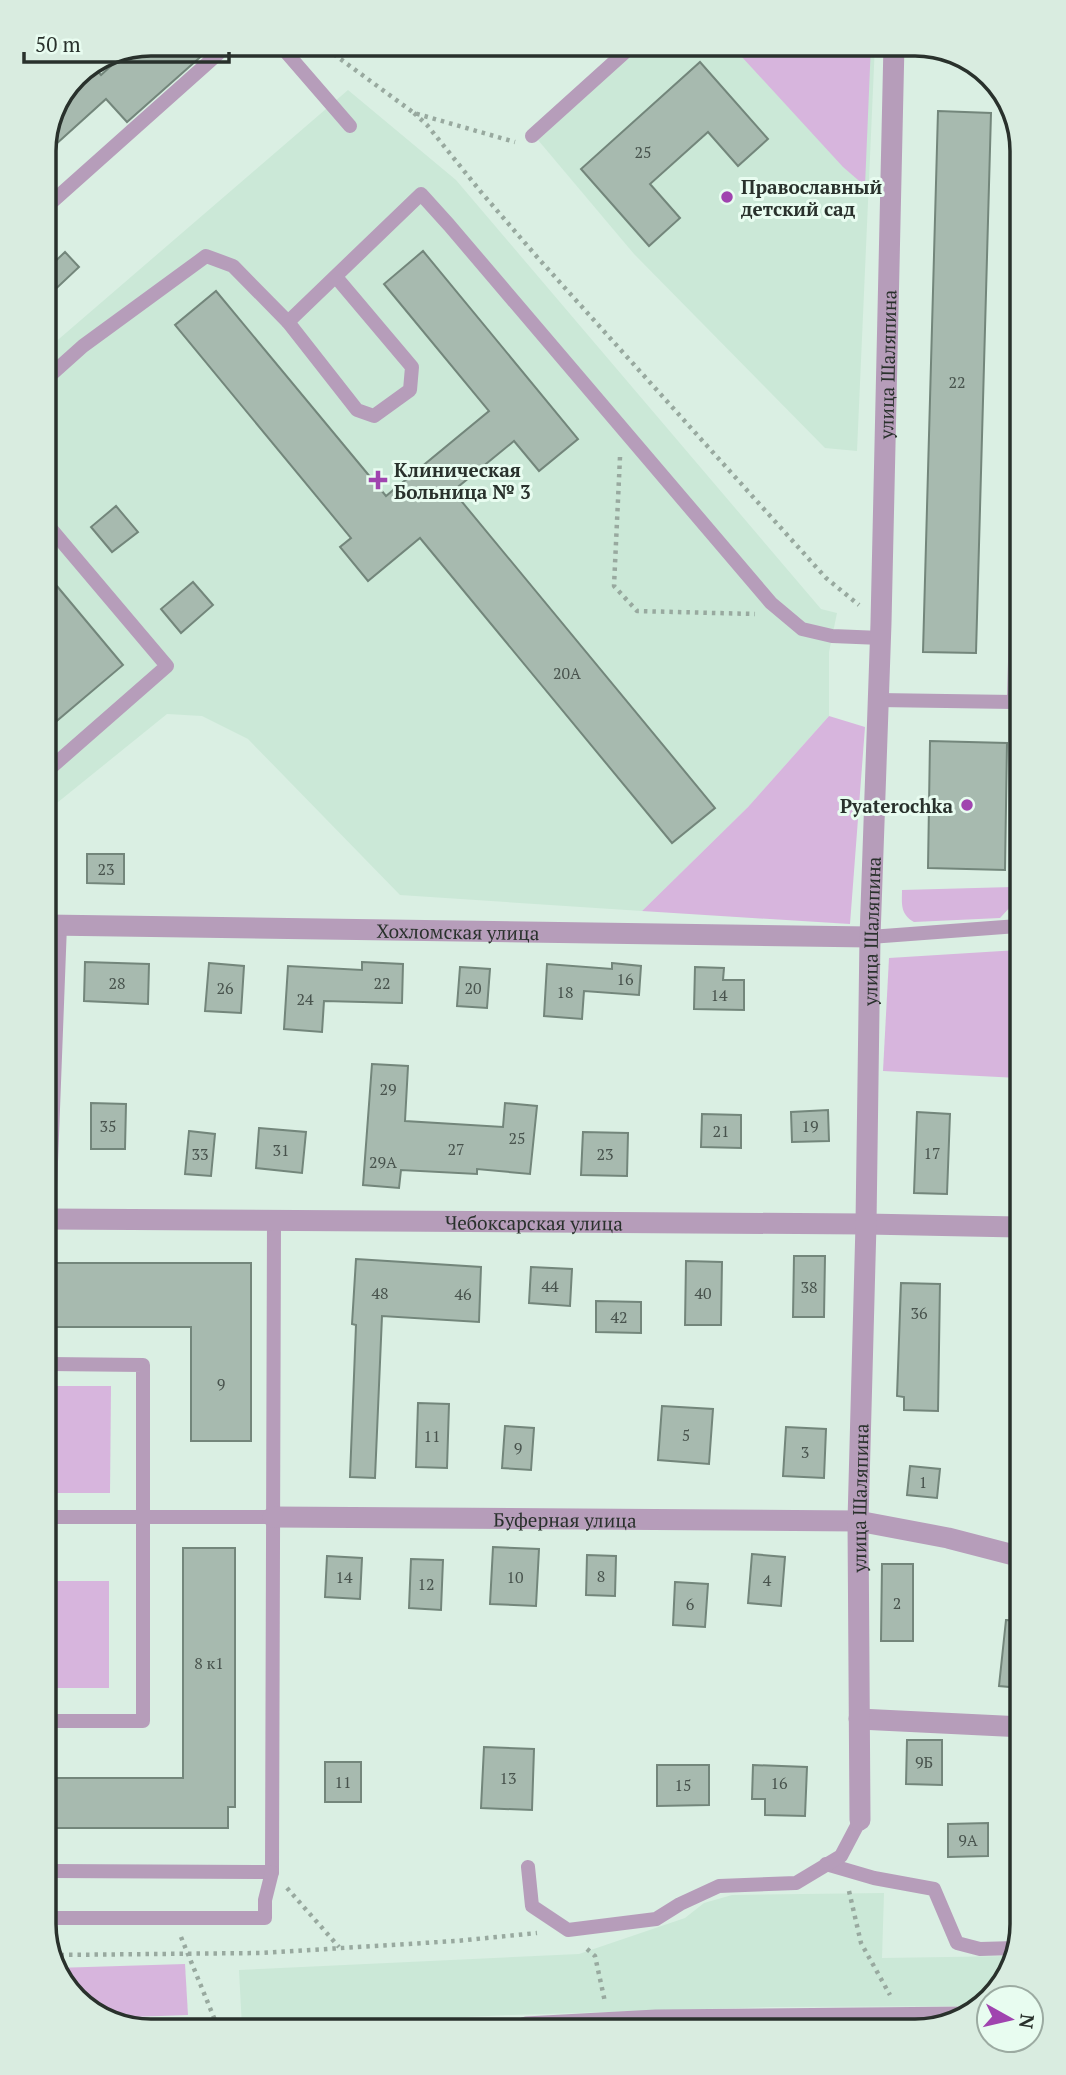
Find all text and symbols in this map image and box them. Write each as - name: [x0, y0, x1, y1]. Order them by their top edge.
- scale bar: [24, 21, 229, 65]
- text: 50 m: [35, 30, 81, 58]
- house number: 25: [634, 141, 652, 163]
- place label: Православный детский сад: [741, 174, 883, 221]
- marker: Православный детский сад: [719, 189, 735, 205]
- street label: улица Шаляпина: [873, 289, 901, 440]
- house number: 22: [948, 371, 966, 393]
- place label: Клиническая Больница № 3: [394, 457, 531, 504]
- marker: Клиническая Больница № 3: [368, 470, 388, 490]
- house number: 20А: [553, 662, 581, 684]
- place label: Pyaterochka: [840, 793, 953, 818]
- marker: Pyaterochka: [959, 797, 975, 813]
- street label: улица Шаляпина: [857, 856, 885, 1007]
- house number: 23: [97, 858, 115, 880]
- street label: Хохломская улица: [376, 917, 540, 945]
- house number: 16: [616, 968, 634, 990]
- house number: 28: [108, 972, 126, 994]
- house number: 22: [373, 972, 391, 994]
- house number: 26: [216, 977, 234, 999]
- house number: 20: [464, 977, 482, 999]
- house number: 18: [556, 981, 574, 1003]
- house number: 14: [710, 984, 728, 1006]
- house number: 24: [296, 988, 314, 1010]
- house number: 29: [379, 1078, 397, 1100]
- house number: 35: [99, 1115, 117, 1137]
- house number: 19: [801, 1115, 819, 1137]
- house number: 21: [712, 1120, 730, 1142]
- house number: 25: [508, 1127, 526, 1149]
- house number: 27: [447, 1138, 465, 1160]
- house number: 31: [272, 1139, 290, 1161]
- house number: 17: [923, 1142, 941, 1164]
- house number: 33: [191, 1143, 209, 1165]
- house number: 23: [596, 1143, 614, 1165]
- house number: 29А: [369, 1151, 397, 1173]
- street label: Чебоксарская улица: [445, 1209, 623, 1235]
- house number: 44: [541, 1275, 559, 1297]
- house number: 38: [800, 1276, 818, 1298]
- house number: 48: [371, 1282, 389, 1304]
- house number: 40: [694, 1282, 712, 1304]
- house number: 46: [454, 1283, 472, 1305]
- house number: 36: [910, 1302, 928, 1324]
- house number: 42: [610, 1306, 628, 1328]
- house number: 9: [217, 1373, 225, 1395]
- street label: улица Шаляпина: [845, 1423, 873, 1574]
- house number: 5: [682, 1424, 690, 1446]
- house number: 11: [423, 1425, 441, 1447]
- house number: 9: [514, 1437, 522, 1459]
- house number: 3: [801, 1441, 809, 1463]
- house number: 1: [919, 1471, 927, 1493]
- street label: Буферная улица: [493, 1506, 637, 1532]
- house number: 8: [597, 1565, 605, 1587]
- house number: 14: [335, 1566, 353, 1588]
- house number: 10: [506, 1566, 524, 1588]
- house number: 4: [763, 1569, 772, 1591]
- house number: 12: [417, 1573, 435, 1595]
- house number: 2: [893, 1592, 901, 1614]
- house number: 6: [686, 1593, 695, 1615]
- house number: 8 к1: [194, 1652, 224, 1674]
- house number: 9Б: [915, 1751, 933, 1773]
- house number: 13: [499, 1767, 517, 1789]
- house number: 11: [334, 1771, 352, 1793]
- house number: 16: [770, 1772, 788, 1794]
- house number: 15: [674, 1774, 692, 1796]
- house number: 9А: [958, 1829, 978, 1851]
- north arrow: [975, 1984, 1045, 2054]
- text: N: [1014, 2013, 1041, 2031]

